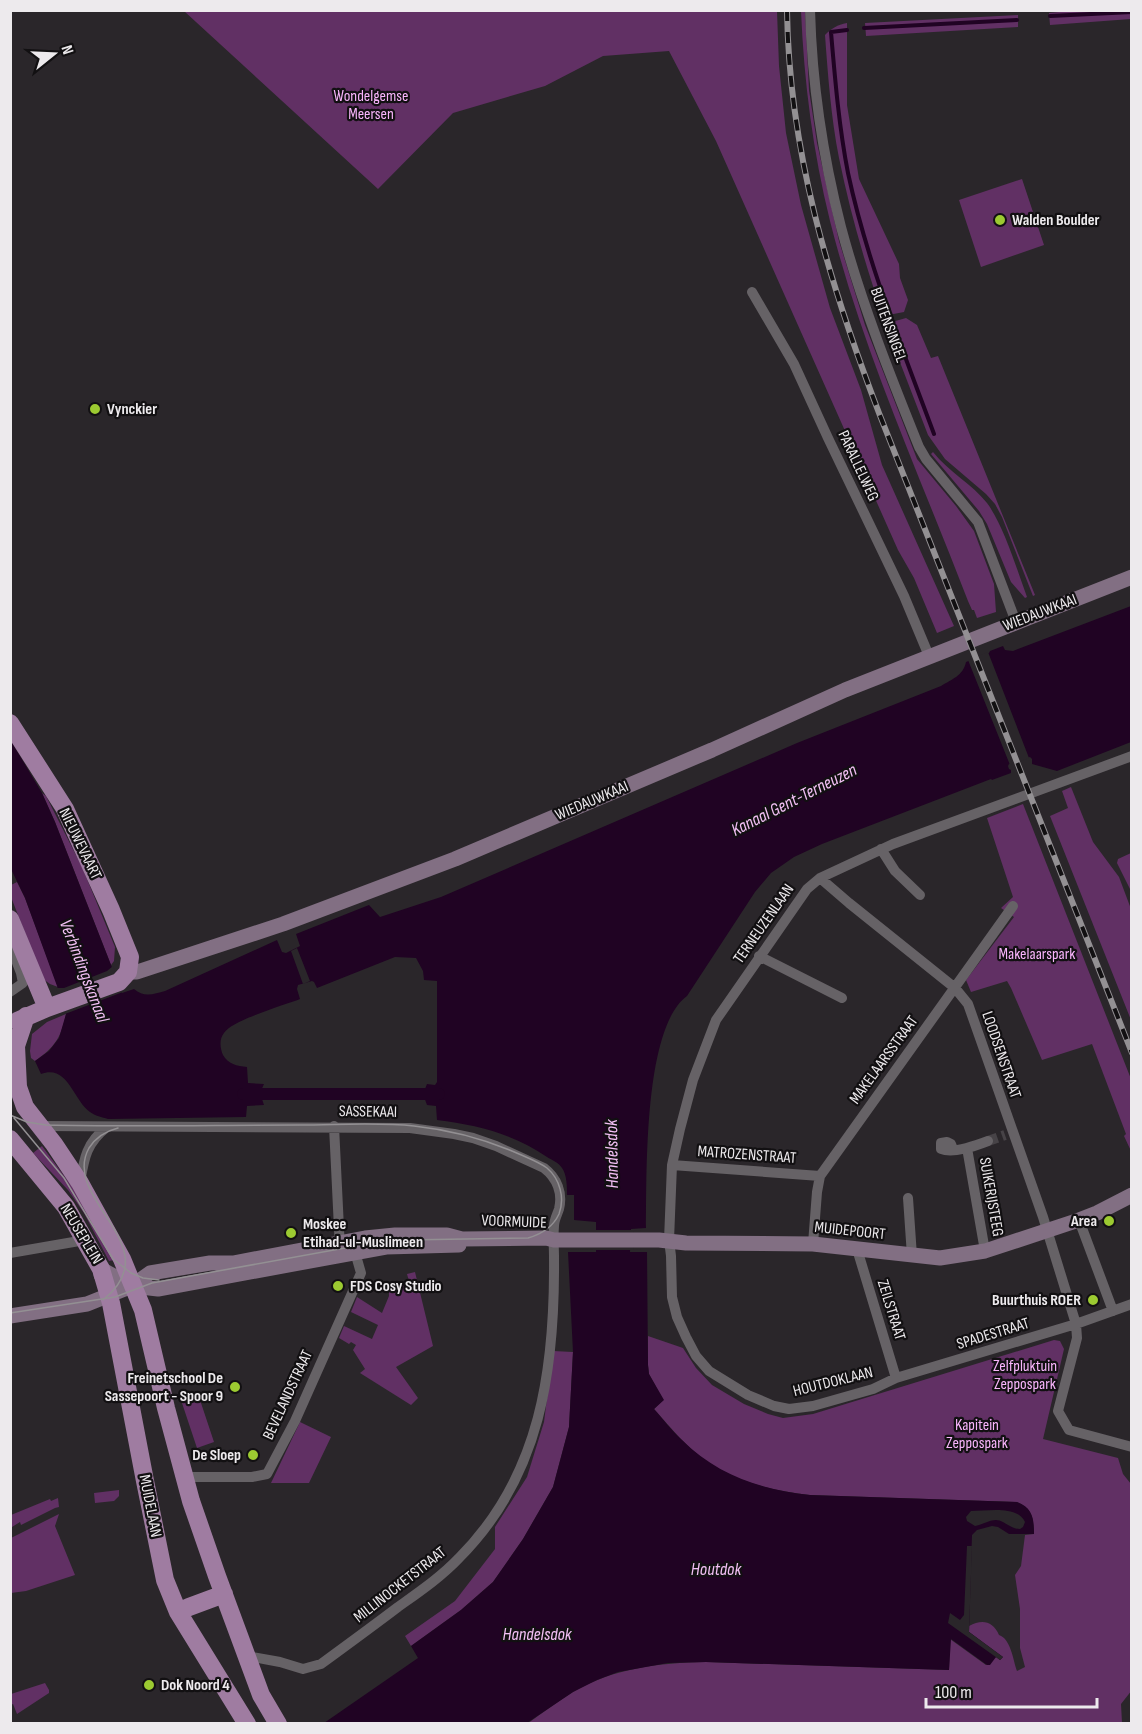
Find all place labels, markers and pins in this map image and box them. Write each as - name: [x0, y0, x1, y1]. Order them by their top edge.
- place label: Walden Boulder: [1012, 211, 1100, 230]
- marker: Walden Boulder: [993, 213, 1007, 227]
- place label: Vynckier: [107, 400, 157, 419]
- marker: Vynckier: [88, 402, 102, 416]
- place label: Area: [1070, 1212, 1097, 1231]
- marker: Area: [1102, 1214, 1116, 1228]
- place label: Moskee Etihad-ul-Muslimeen: [303, 1215, 423, 1252]
- marker: Moskee Etihad-ul-Muslimeen: [284, 1226, 298, 1240]
- place label: FDS Cosy Studio: [350, 1277, 442, 1296]
- marker: FDS Cosy Studio: [331, 1279, 345, 1293]
- place label: Buurthuis ROER: [992, 1291, 1081, 1310]
- marker: Buurthuis ROER: [1086, 1293, 1100, 1307]
- place label: Freinetschool De Sassepoort - Spoor 9: [105, 1369, 223, 1406]
- marker: Freinetschool De Sassepoort - Spoor 9: [228, 1380, 242, 1394]
- place label: De Sloep: [192, 1446, 241, 1465]
- marker: De Sloep: [246, 1448, 260, 1462]
- place label: Dok Noord 4: [161, 1676, 230, 1695]
- marker: Dok Noord 4: [142, 1678, 156, 1692]

